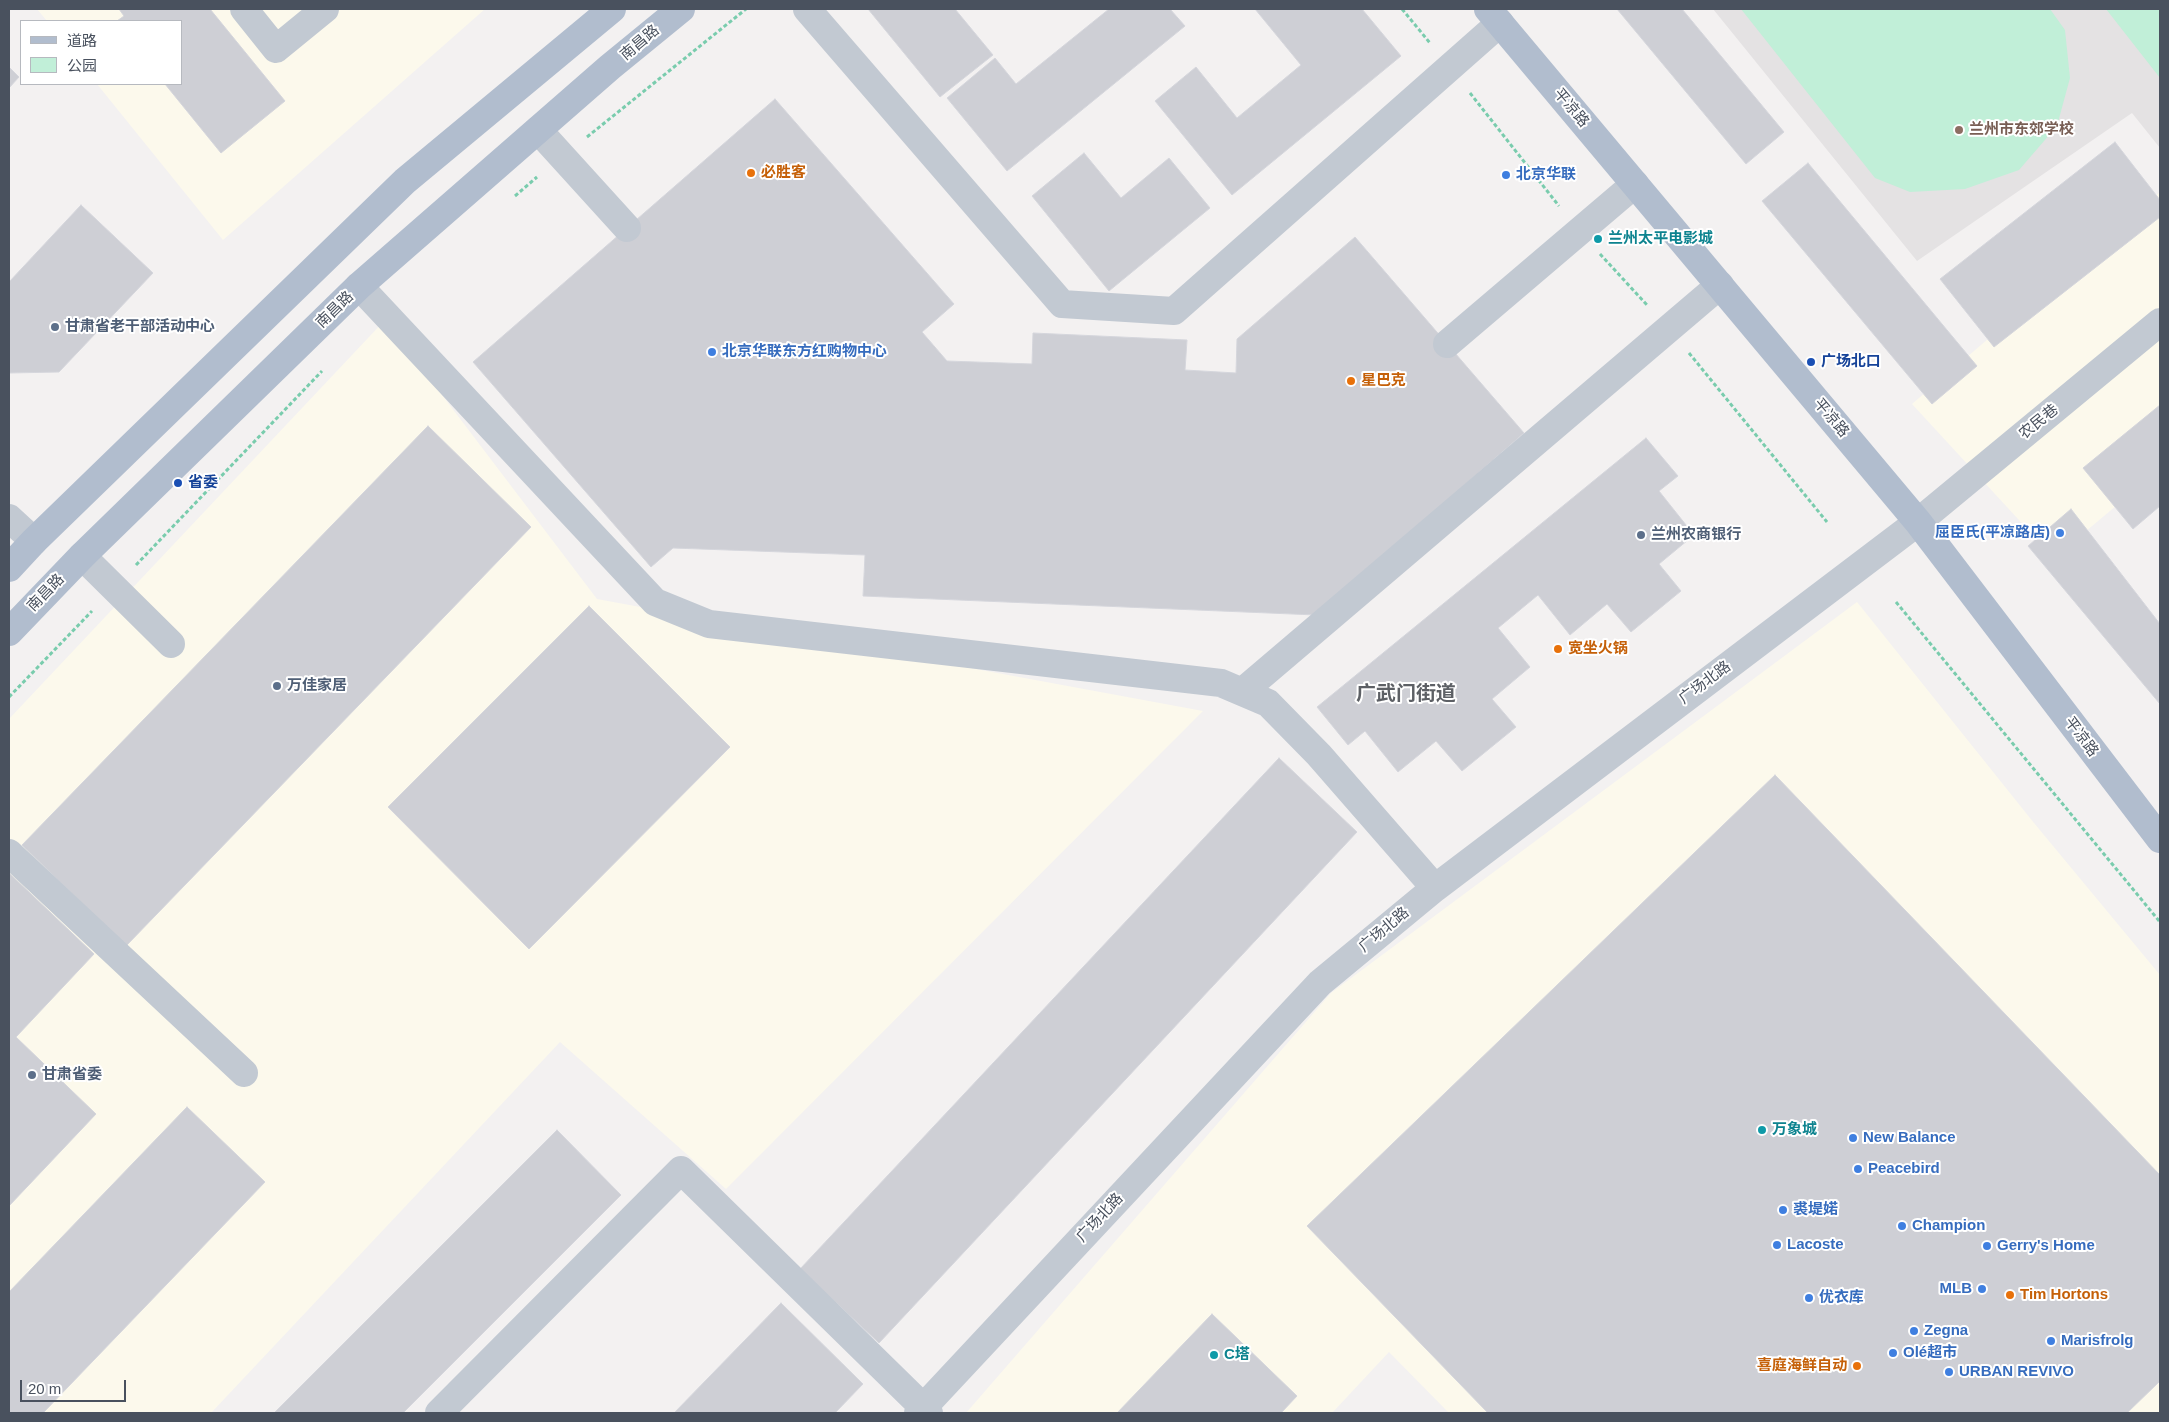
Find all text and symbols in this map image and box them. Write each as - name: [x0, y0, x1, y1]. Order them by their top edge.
- legend: [20, 20, 182, 85]
- street label: 南昌路: [617, 22, 663, 64]
- text: 道路: [67, 32, 97, 49]
- text: 公园: [67, 57, 97, 74]
- street label: 平凉路: [1550, 85, 1592, 131]
- place label: 兰州市东郊学校: [1969, 121, 2074, 139]
- marker: 兰州市东郊学校: [1953, 124, 1965, 136]
- place label: 必胜客: [761, 164, 806, 182]
- place label: 北京华联: [1516, 166, 1576, 184]
- marker: 必胜客: [745, 167, 757, 179]
- marker: 北京华联: [1500, 169, 1512, 181]
- place label: 兰州太平电影城: [1608, 230, 1713, 248]
- marker: 兰州太平电影城: [1592, 233, 1604, 245]
- street label: 南昌路: [313, 288, 357, 332]
- place label: 甘肃省老干部活动中心: [65, 318, 215, 336]
- marker: 甘肃省老干部活动中心: [49, 321, 61, 333]
- place label: 北京华联东方红购物中心: [722, 343, 887, 361]
- marker: 北京华联东方红购物中心: [706, 346, 718, 358]
- place label: 广场北口: [1821, 353, 1881, 371]
- marker: 广场北口: [1805, 356, 1817, 368]
- place label: 星巴克: [1361, 372, 1406, 390]
- marker: 星巴克: [1345, 375, 1357, 387]
- street label: 平凉路: [1810, 395, 1852, 441]
- street label: 农民巷: [2016, 401, 2062, 443]
- place label: 省委: [188, 474, 218, 492]
- marker: 省委: [172, 477, 184, 489]
- place label: 屈臣氏(平凉路店): [1935, 524, 2050, 542]
- place label: 兰州农商银行: [1651, 526, 1741, 544]
- marker: 屈臣氏(平凉路店): [2054, 527, 2066, 539]
- marker: 兰州农商银行: [1635, 529, 1647, 541]
- street label: 南昌路: [24, 571, 68, 615]
- place label: 宽坐火锅: [1568, 640, 1628, 658]
- marker: 宽坐火锅: [1552, 643, 1564, 655]
- street label: 广场北路: [1676, 658, 1734, 708]
- place label: 万佳家居: [287, 677, 347, 695]
- marker: 万佳家居: [271, 680, 283, 692]
- district label: 广武门街道: [1356, 682, 1456, 706]
- street label: 平凉路: [2060, 714, 2102, 760]
- street label: 广场北路: [1355, 904, 1413, 956]
- place label: 甘肃省委: [42, 1066, 102, 1084]
- marker: 甘肃省委: [26, 1069, 38, 1081]
- place label: 万象城: [1772, 1121, 1817, 1139]
- marker: 万象城: [1756, 1124, 1768, 1136]
- place label: New Balance: [1863, 1129, 1956, 1147]
- marker: New Balance: [1847, 1132, 1859, 1144]
- place label: Peacebird: [1868, 1160, 1940, 1178]
- marker: Peacebird: [1852, 1163, 1864, 1175]
- street label: 广场北路: [1073, 1190, 1127, 1246]
- place label: 裘堤婼: [1793, 1201, 1838, 1219]
- marker: 裘堤婼: [1777, 1204, 1789, 1216]
- place label: Champion: [1912, 1217, 1985, 1235]
- marker: Champion: [1896, 1220, 1908, 1232]
- place label: Lacoste: [1787, 1236, 1844, 1254]
- place label: Gerry's Home: [1997, 1237, 2095, 1255]
- marker: Lacoste: [1771, 1239, 1783, 1251]
- marker: Gerry's Home: [1981, 1240, 1993, 1252]
- place label: MLB: [1940, 1280, 1972, 1298]
- marker: MLB: [1976, 1283, 1988, 1295]
- place label: Tim Hortons: [2020, 1286, 2108, 1304]
- place label: 优衣库: [1819, 1289, 1864, 1307]
- marker: Tim Hortons: [2004, 1289, 2016, 1301]
- marker: 优衣库: [1803, 1292, 1815, 1304]
- place label: Zegna: [1924, 1322, 1968, 1340]
- marker: Zegna: [1908, 1325, 1920, 1337]
- place label: Marisfrolg: [2061, 1332, 2134, 1350]
- marker: Marisfrolg: [2045, 1335, 2057, 1347]
- place label: Olé超市: [1903, 1344, 1957, 1362]
- place label: C塔: [1224, 1346, 1250, 1364]
- marker: Olé超市: [1887, 1347, 1899, 1359]
- marker: C塔: [1208, 1349, 1220, 1361]
- place label: 喜庭海鲜自动: [1757, 1357, 1847, 1375]
- marker: 喜庭海鲜自动: [1851, 1360, 1863, 1372]
- place label: URBAN REVIVO: [1959, 1363, 2074, 1381]
- marker: URBAN REVIVO: [1943, 1366, 1955, 1378]
- scale bar: [22, 1370, 129, 1402]
- text: 20 m: [28, 1380, 61, 1397]

